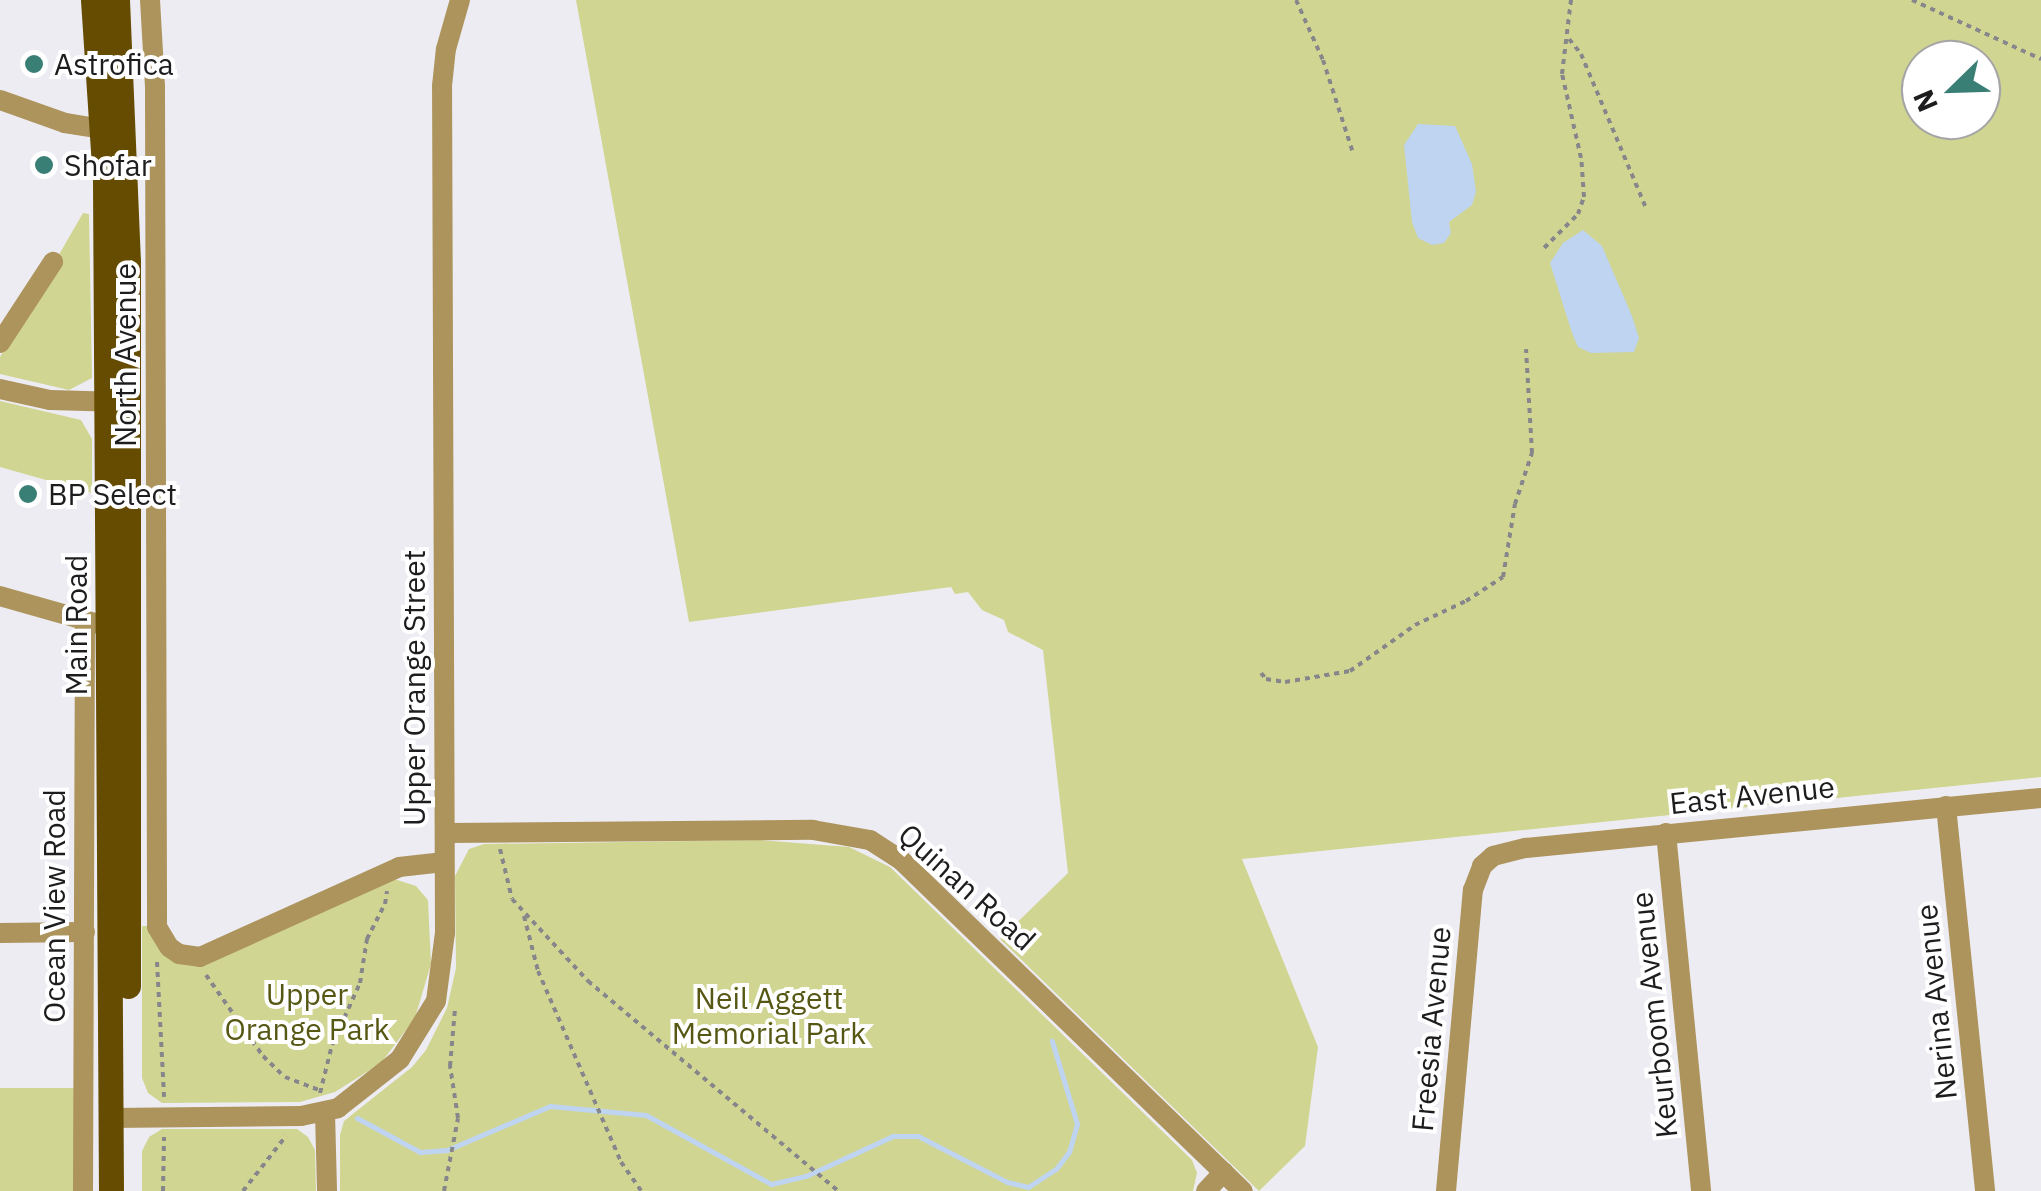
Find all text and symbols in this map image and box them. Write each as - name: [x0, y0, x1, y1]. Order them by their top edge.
- north arrow: [1901, 40, 2001, 140]
- place label: Astrofica: [54, 46, 174, 82]
- marker: Astrofica: [23, 53, 45, 75]
- text: N: [1904, 85, 1946, 118]
- place label: Shofar: [64, 147, 152, 183]
- marker: Shofar: [33, 154, 55, 176]
- street label: North Avenue: [107, 263, 143, 447]
- place label: BP Select: [48, 476, 177, 512]
- marker: BP Select: [17, 483, 39, 505]
- street label: Upper Orange Street: [396, 550, 432, 826]
- street label: Main Road: [58, 555, 94, 695]
- street label: East Avenue: [1668, 768, 1836, 822]
- street label: Ocean View Road: [36, 789, 72, 1023]
- street label: Quinan Road: [891, 816, 1043, 958]
- street label: Keurboom Avenue: [1623, 890, 1685, 1140]
- street label: Nerina Avenue: [1908, 902, 1964, 1102]
- street label: Freesia Avenue: [1404, 925, 1458, 1133]
- park label: Upper Orange Park: [224, 976, 390, 1046]
- park label: Neil Aggett Memorial Park: [672, 980, 866, 1050]

